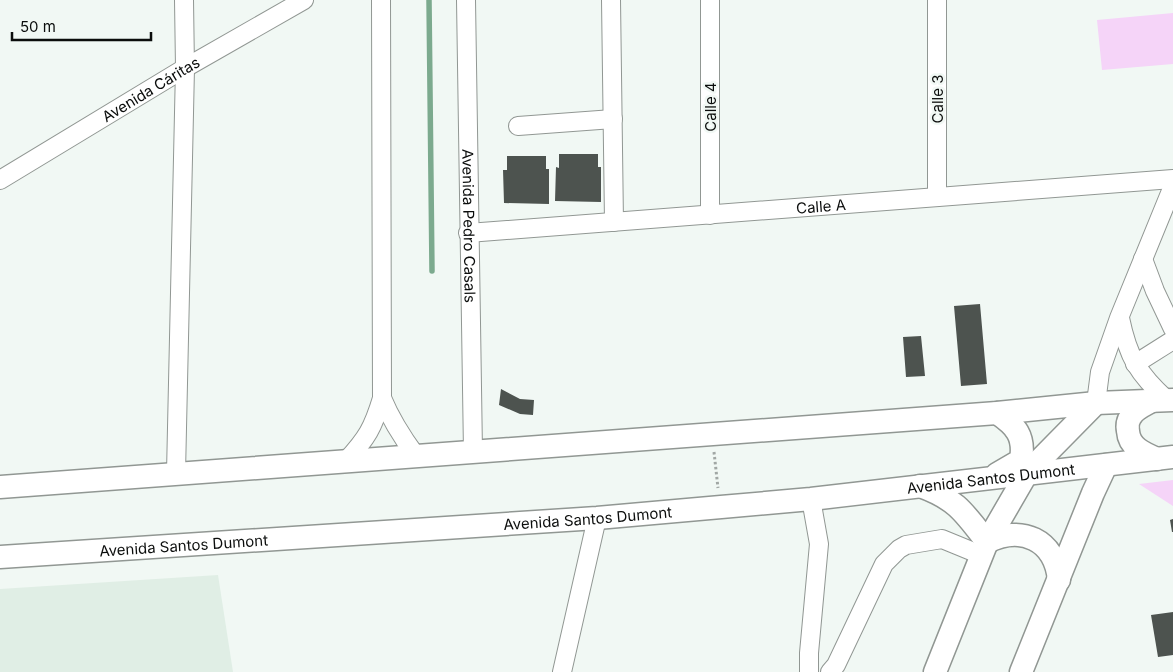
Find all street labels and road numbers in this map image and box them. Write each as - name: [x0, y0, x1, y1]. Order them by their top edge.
- street label: Avenida Cáritas: [98, 52, 203, 126]
- street label: Calle 3: [928, 75, 947, 123]
- street label: Calle 4: [701, 82, 720, 132]
- street label: Avenida Pedro Casals: [459, 149, 480, 303]
- street label: Calle A: [795, 195, 847, 217]
- street label: Avenida Santos Dumont: [906, 459, 1076, 497]
- street label: Avenida Santos Dumont: [503, 502, 673, 534]
- street label: Avenida Santos Dumont: [99, 530, 269, 560]

